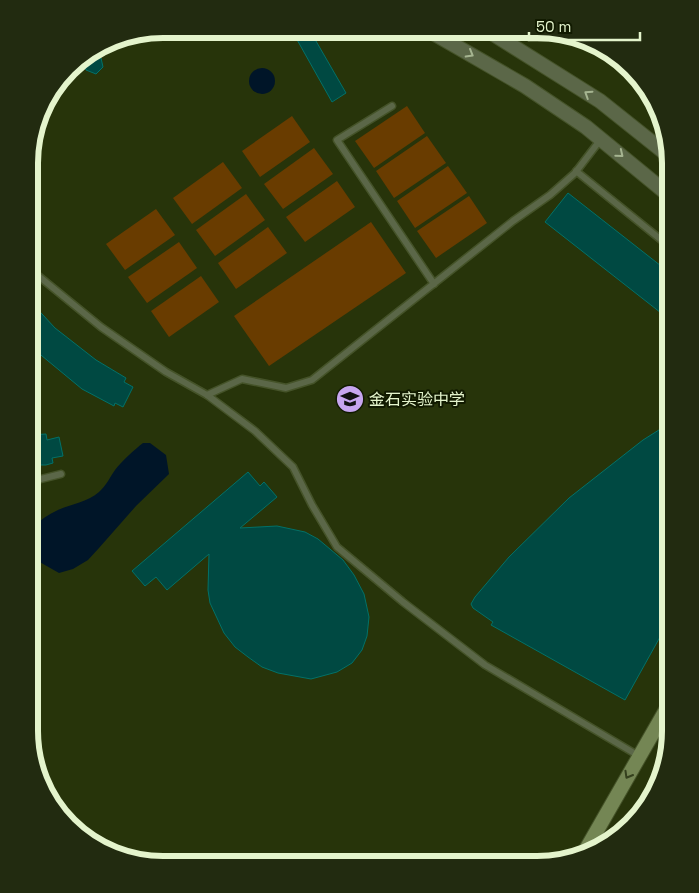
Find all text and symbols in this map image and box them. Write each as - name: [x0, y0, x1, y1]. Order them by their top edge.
- scale bar: [529, 10, 640, 42]
- text: 50 m: [536, 17, 571, 36]
- one-way arrow: [465, 48, 474, 58]
- one-way arrow: [585, 91, 594, 100]
- one-way arrow: [614, 148, 623, 157]
- school or university icon: 金石实验中学: [335, 384, 365, 414]
- place label: 金石实验中学: [369, 389, 465, 410]
- one-way arrow: [625, 770, 635, 779]

